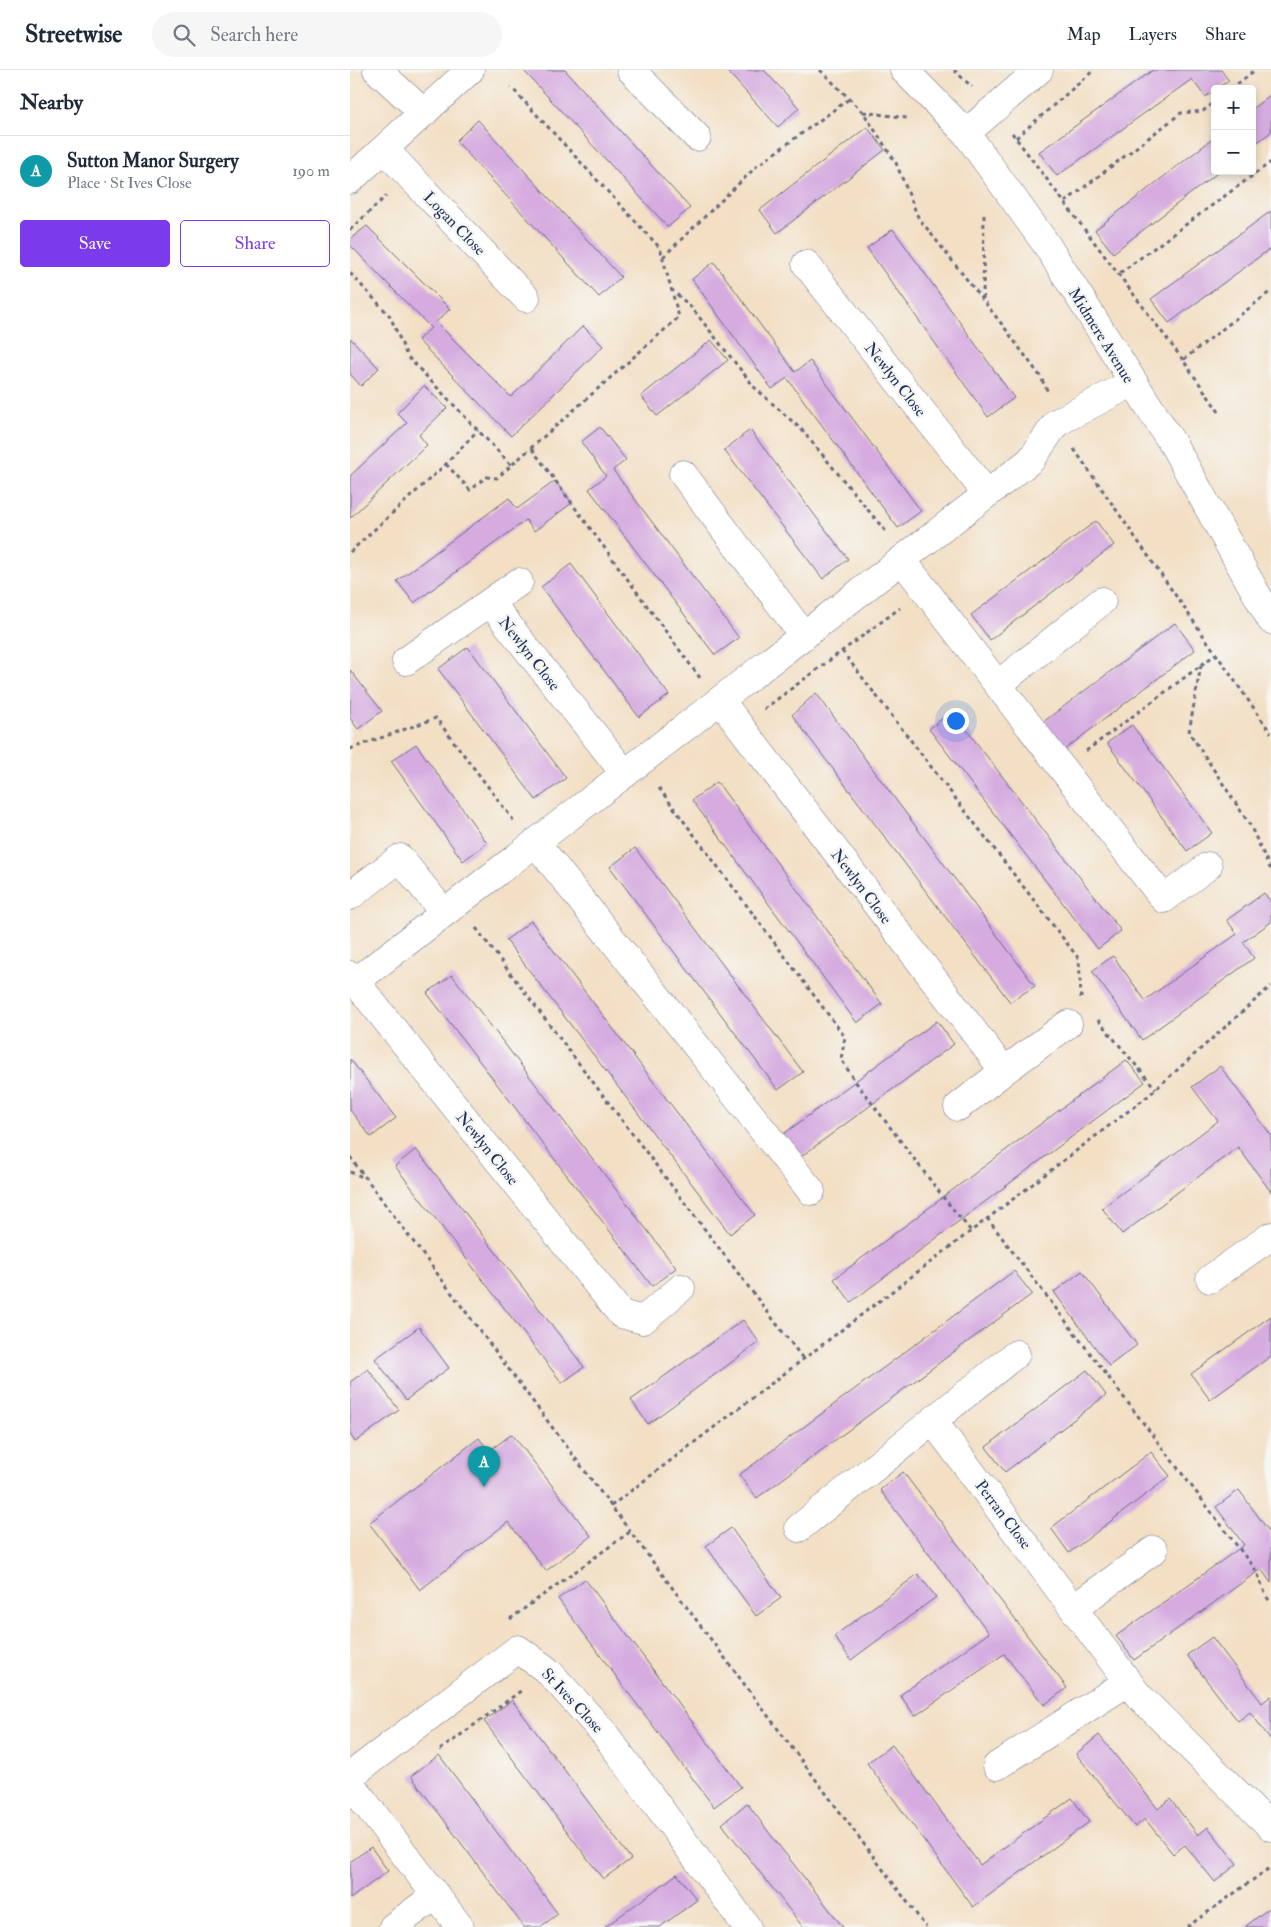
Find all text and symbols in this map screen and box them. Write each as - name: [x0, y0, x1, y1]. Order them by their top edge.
- search box: [152, 12, 502, 57]
- text: Streetwise: [25, 19, 122, 50]
- icon: search: [170, 21, 198, 49]
- text: Search here: [210, 23, 298, 47]
- text: Map: [1067, 23, 1101, 46]
- text: Layers: [1129, 23, 1177, 46]
- text: Share: [1205, 23, 1246, 46]
- map controls: [1211, 85, 1256, 175]
- button: +: [1211, 85, 1256, 130]
- text: Nearby: [20, 89, 83, 116]
- button: −: [1211, 130, 1256, 175]
- text: Sutton Manor Surgery: [67, 149, 239, 173]
- text: A: [31, 161, 41, 181]
- text: 190 m: [292, 161, 330, 181]
- text: Place · St Ives Close: [67, 173, 192, 193]
- street label: Logan Close: [419, 188, 490, 260]
- button: Save: [20, 220, 170, 267]
- button: Share: [180, 220, 330, 267]
- street label: Midmere Avenue: [1064, 284, 1139, 387]
- street label: Newlyn Close: [860, 338, 931, 421]
- street label: Newlyn Close: [494, 612, 565, 695]
- your location: [943, 708, 969, 734]
- street label: Newlyn Close: [827, 845, 896, 928]
- street label: Newlyn Close: [452, 1108, 523, 1190]
- pin: A: [468, 1446, 500, 1487]
- street label: Perran Close: [971, 1476, 1036, 1553]
- street label: St Ives Close: [537, 1664, 608, 1738]

